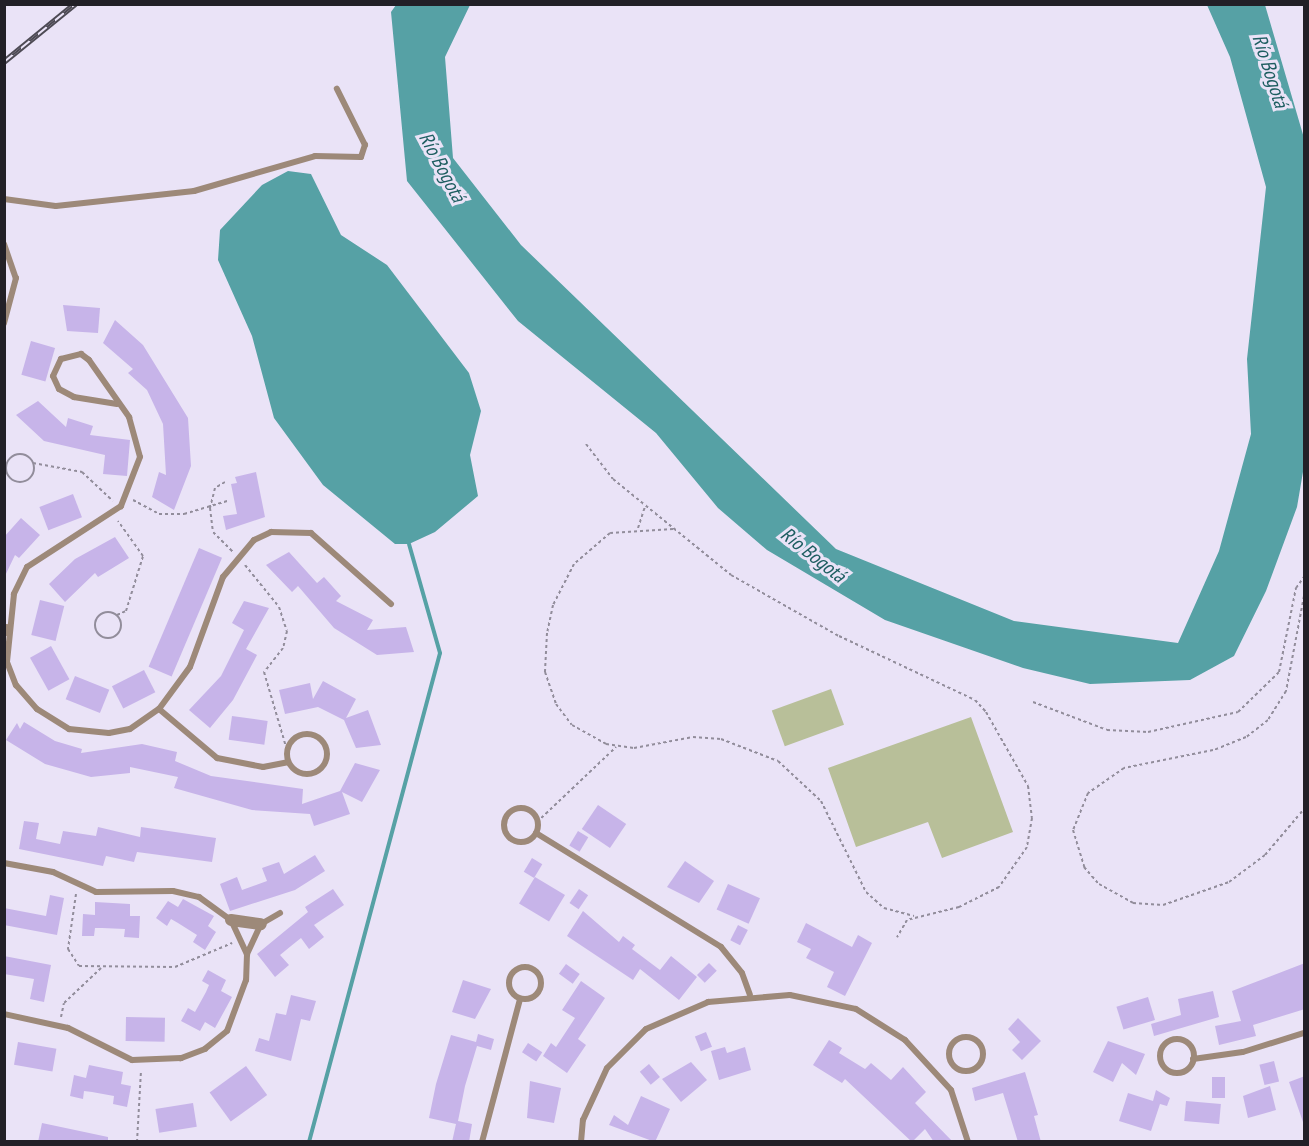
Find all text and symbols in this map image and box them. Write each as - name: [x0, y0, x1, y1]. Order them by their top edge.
- water label: Río Bogotá: [1247, 31, 1293, 111]
- water label: Río Bogotá: [414, 128, 470, 206]
- water label: Río Bogotá: [776, 522, 850, 588]

